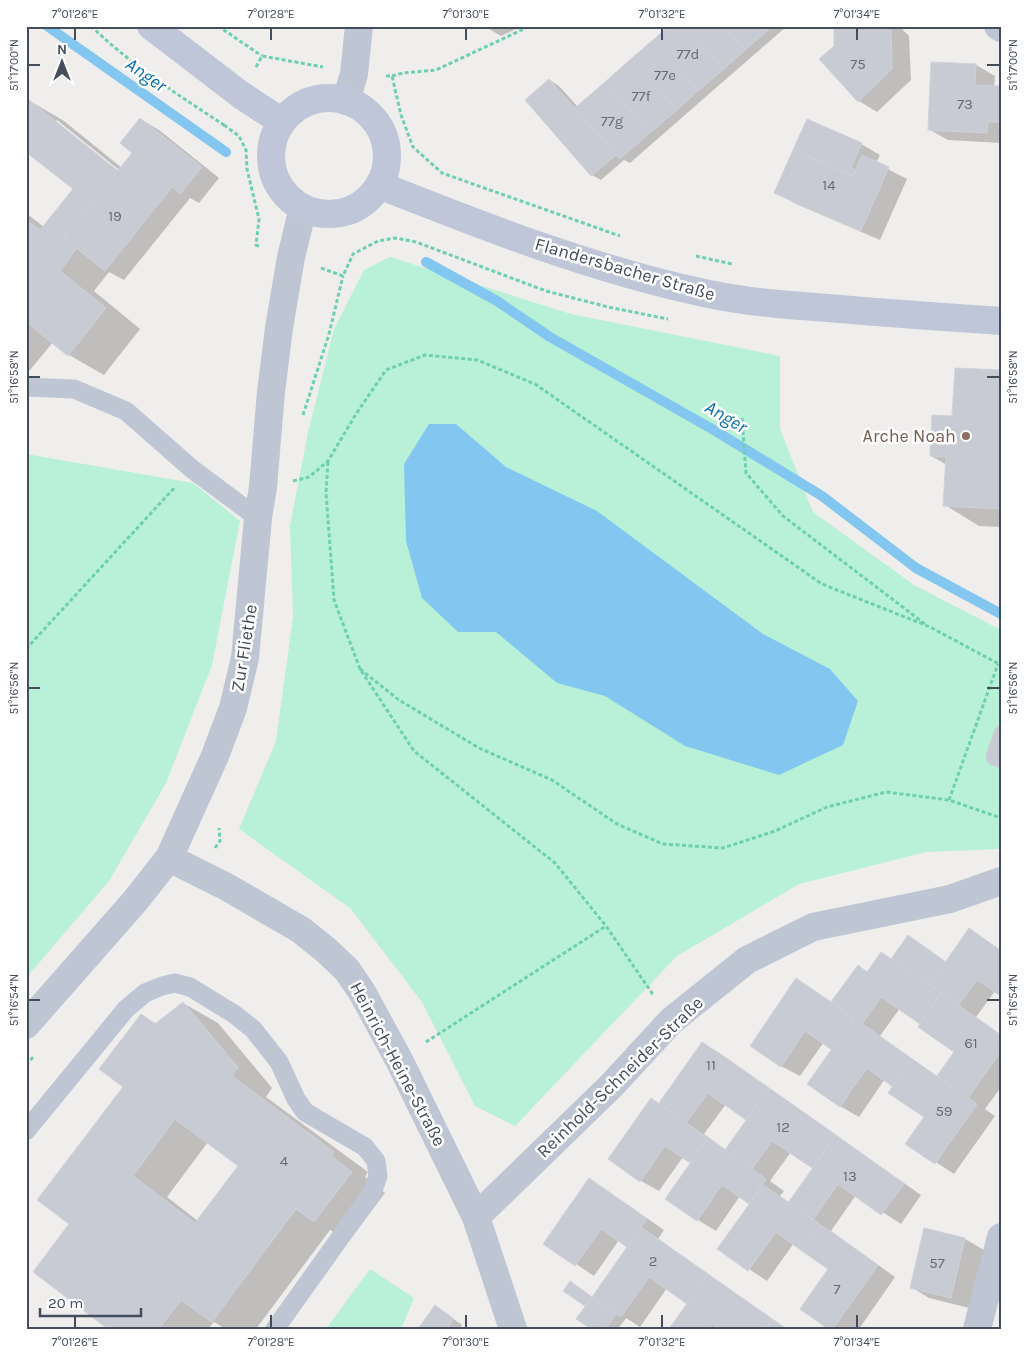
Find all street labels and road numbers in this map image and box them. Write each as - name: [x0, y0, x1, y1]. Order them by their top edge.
- street label: Flandersbacher Straße: [532, 233, 718, 305]
- street label: Zur Fliethe: [226, 603, 262, 693]
- street label: Heinrich-Heine-Straße: [345, 978, 451, 1150]
- street label: Reinhold-Schneider-Straße: [532, 992, 708, 1162]

